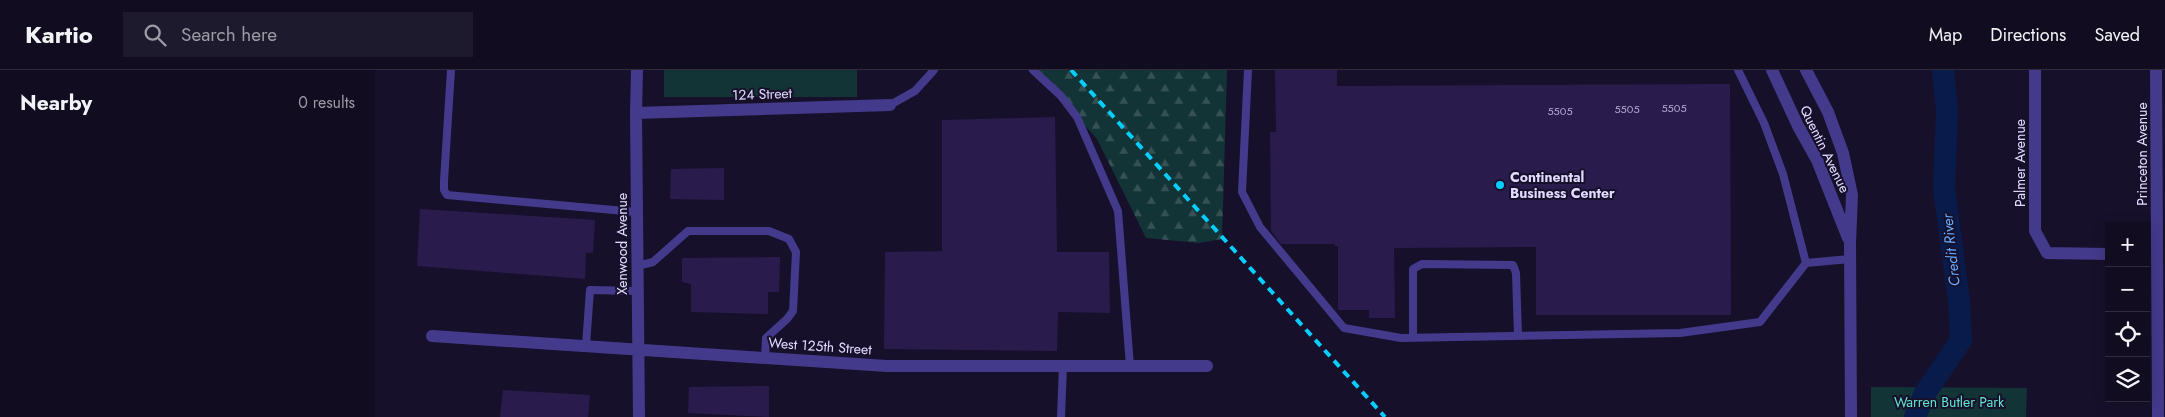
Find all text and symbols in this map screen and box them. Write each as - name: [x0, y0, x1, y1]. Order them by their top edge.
- search box: [123, 12, 473, 57]
- text: Kartio: [25, 17, 93, 52]
- icon: search: [141, 21, 169, 49]
- text: Search here: [181, 21, 277, 48]
- text: Map: [1929, 22, 1962, 48]
- text: Directions: [1990, 22, 2066, 48]
- text: Saved: [2094, 22, 2140, 48]
- street label: 124 Street: [732, 83, 793, 105]
- text: Nearby: [20, 88, 92, 118]
- text: 0 results: [298, 91, 355, 114]
- house number: 5505: [1661, 100, 1687, 116]
- house number: 5505: [1614, 101, 1640, 117]
- street label: Quentin Avenue: [1795, 102, 1855, 196]
- street label: Princeton Avenue: [2132, 102, 2152, 206]
- house number: 5505: [1547, 103, 1573, 119]
- street label: Palmer Avenue: [2010, 119, 2030, 207]
- place label: Continental Business Center: [1510, 167, 1615, 203]
- marker: Continental Business Center: [1494, 179, 1506, 191]
- street label: Xenwood Avenue: [612, 193, 632, 295]
- water label: Credit River: [1936, 212, 1966, 287]
- map controls: [2105, 222, 2150, 402]
- button: +: [2105, 222, 2150, 267]
- button: −: [2105, 267, 2150, 312]
- button: locate: [2105, 312, 2150, 357]
- street label: West 125th Street: [768, 332, 873, 360]
- button: layers: [2105, 357, 2150, 402]
- park label: Warren Butler Park: [1894, 392, 2005, 412]

